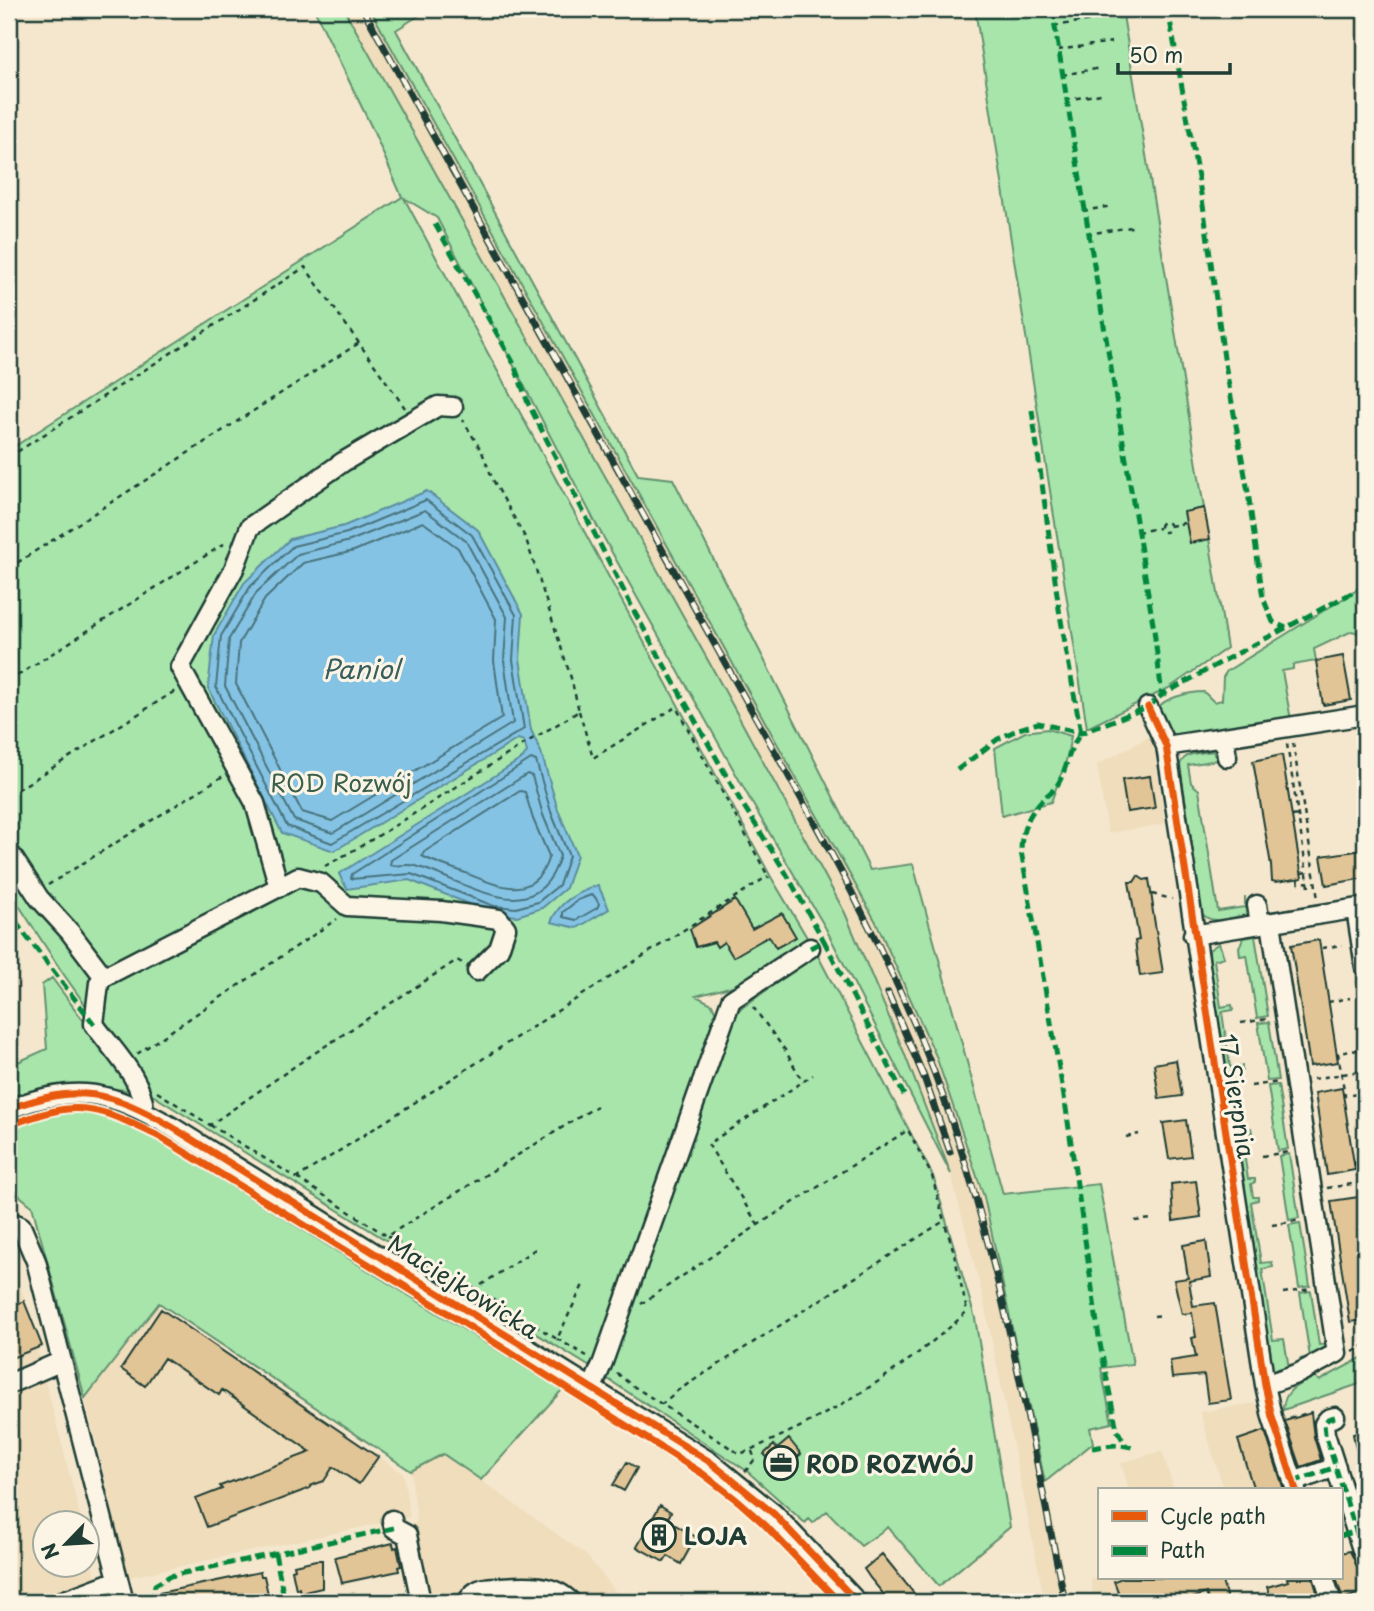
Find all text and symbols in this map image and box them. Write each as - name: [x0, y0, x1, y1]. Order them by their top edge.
- scale bar: [1118, 32, 1230, 76]
- text: 50 m: [1129, 38, 1183, 70]
- water label: Paniol: [322, 649, 403, 688]
- park label: ROD Rozwój: [270, 764, 412, 800]
- street label: 17 Sierpnia: [1210, 1031, 1266, 1161]
- street label: Maciejkowicka: [381, 1225, 547, 1347]
- office icon: ROD ROZWÓJ: [762, 1444, 800, 1482]
- place label: ROD ROZWÓJ: [806, 1445, 974, 1481]
- legend: [1098, 1488, 1342, 1580]
- text: Cycle path: [1160, 1499, 1266, 1531]
- north arrow: [32, 1510, 102, 1580]
- building icon: LOJA: [640, 1516, 678, 1554]
- place label: LOJA: [684, 1517, 747, 1553]
- text: Path: [1160, 1533, 1205, 1565]
- text: N: [34, 1539, 66, 1564]

